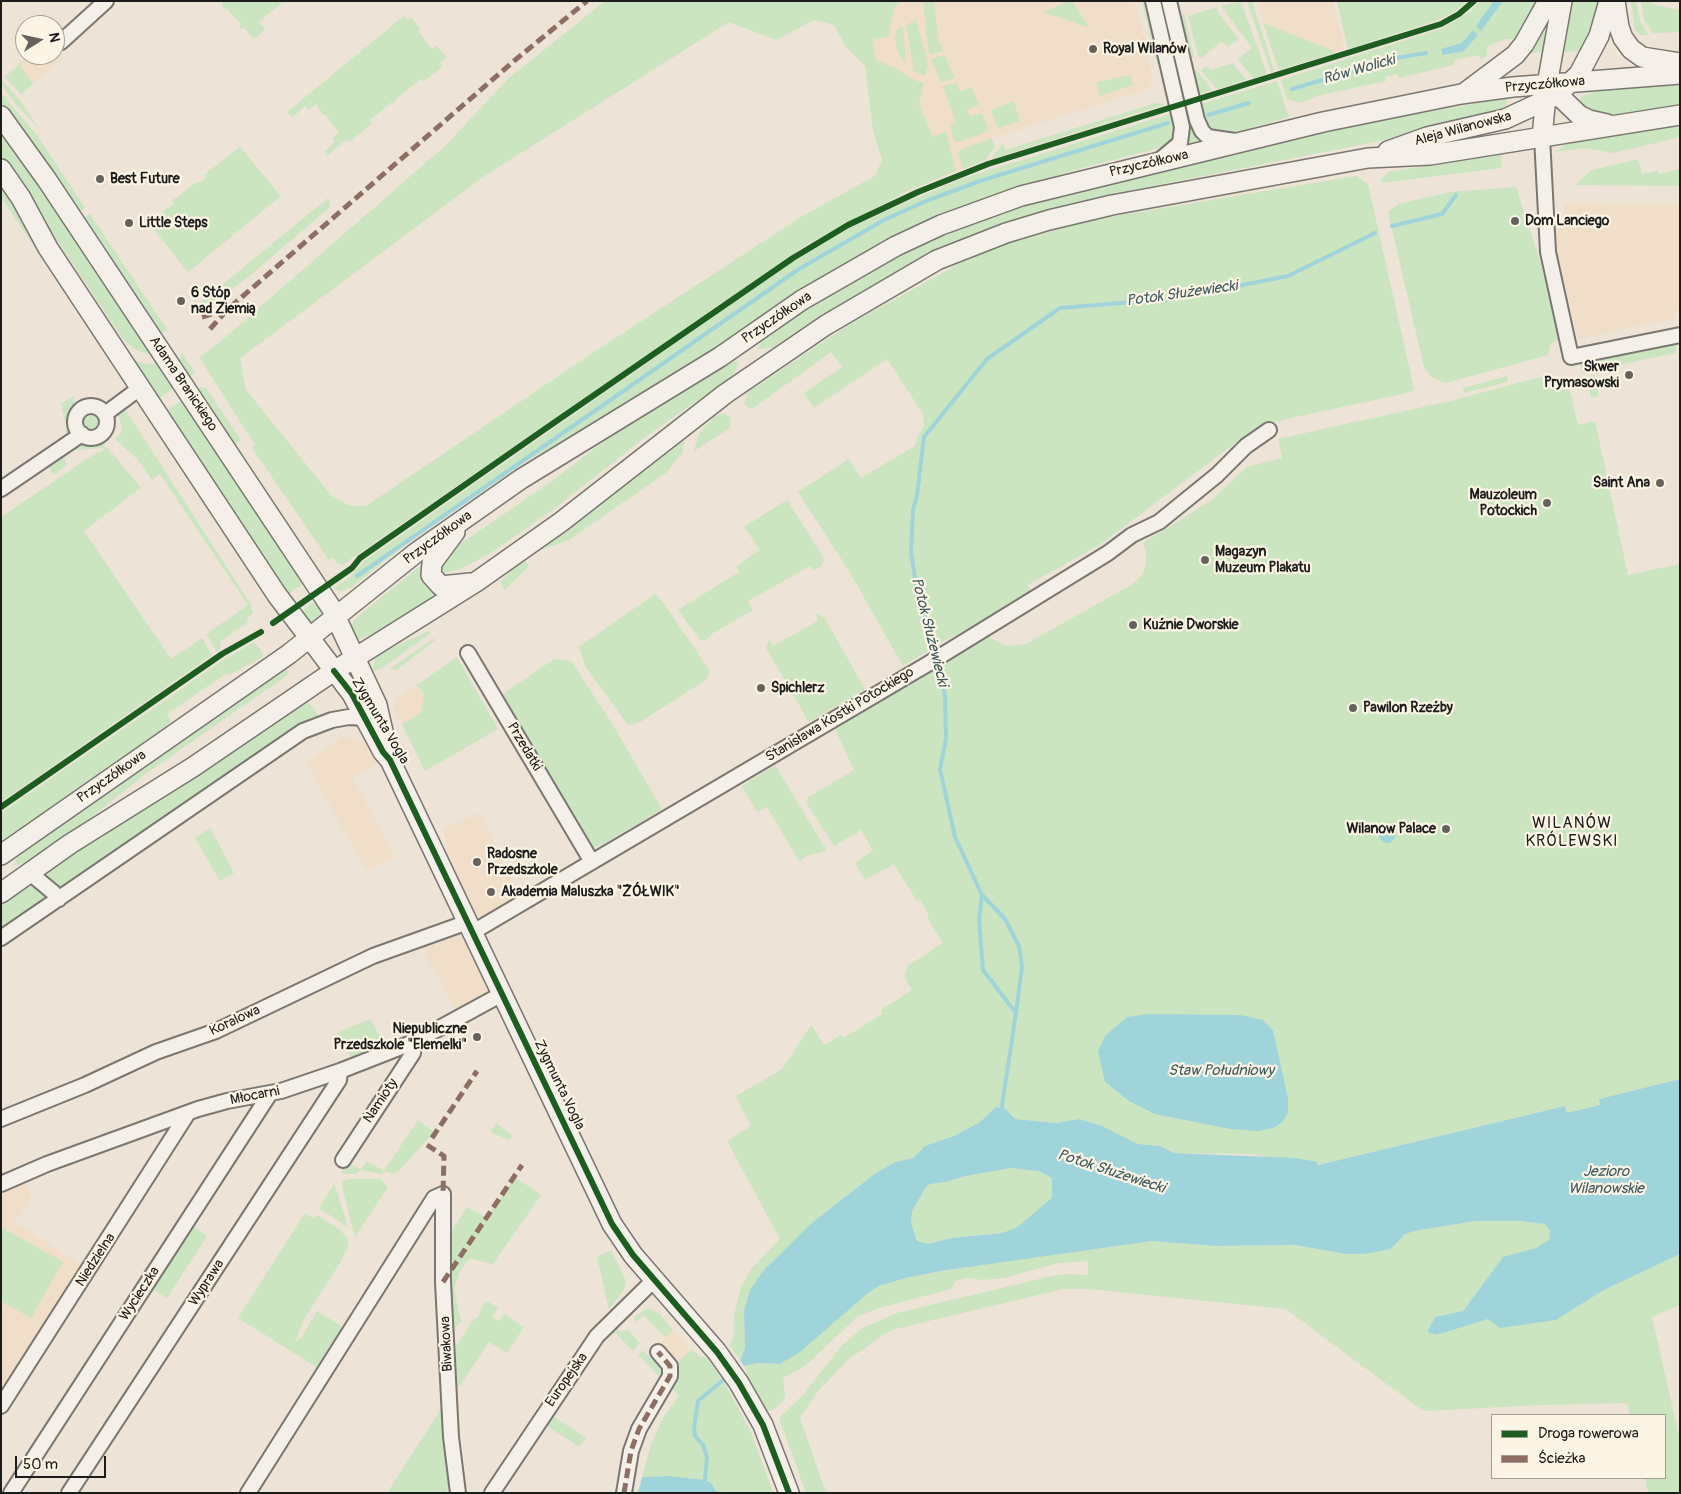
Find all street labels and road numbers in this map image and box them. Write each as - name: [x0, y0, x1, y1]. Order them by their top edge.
- street label: Przyczółkowa: [1504, 73, 1586, 97]
- street label: Aleja Wilanowska: [1413, 108, 1513, 150]
- street label: Przyczółkowa: [1108, 147, 1190, 181]
- street label: Przyczółkowa: [739, 289, 815, 347]
- street label: Adama Branickiego: [145, 333, 221, 435]
- street label: Przyczółkowa: [401, 508, 475, 568]
- street label: Stanisława Kostki Potockiego: [763, 664, 917, 766]
- street label: Zygmunta Vogla: [348, 675, 412, 767]
- street label: Przedatki: [503, 720, 545, 774]
- street label: Przyczółkowa: [74, 747, 150, 807]
- street label: Koralowa: [207, 1002, 263, 1040]
- street label: Zygmunta Vogla: [530, 1037, 588, 1133]
- street label: Namioty: [360, 1076, 402, 1126]
- street label: Młocarni: [229, 1083, 281, 1109]
- street label: Niedzielna: [73, 1230, 119, 1290]
- street label: Wyprawa: [186, 1257, 228, 1309]
- street label: Wycieczka: [116, 1264, 164, 1324]
- street label: Biwakowa: [437, 1316, 457, 1372]
- street label: Europejska: [542, 1350, 592, 1410]

